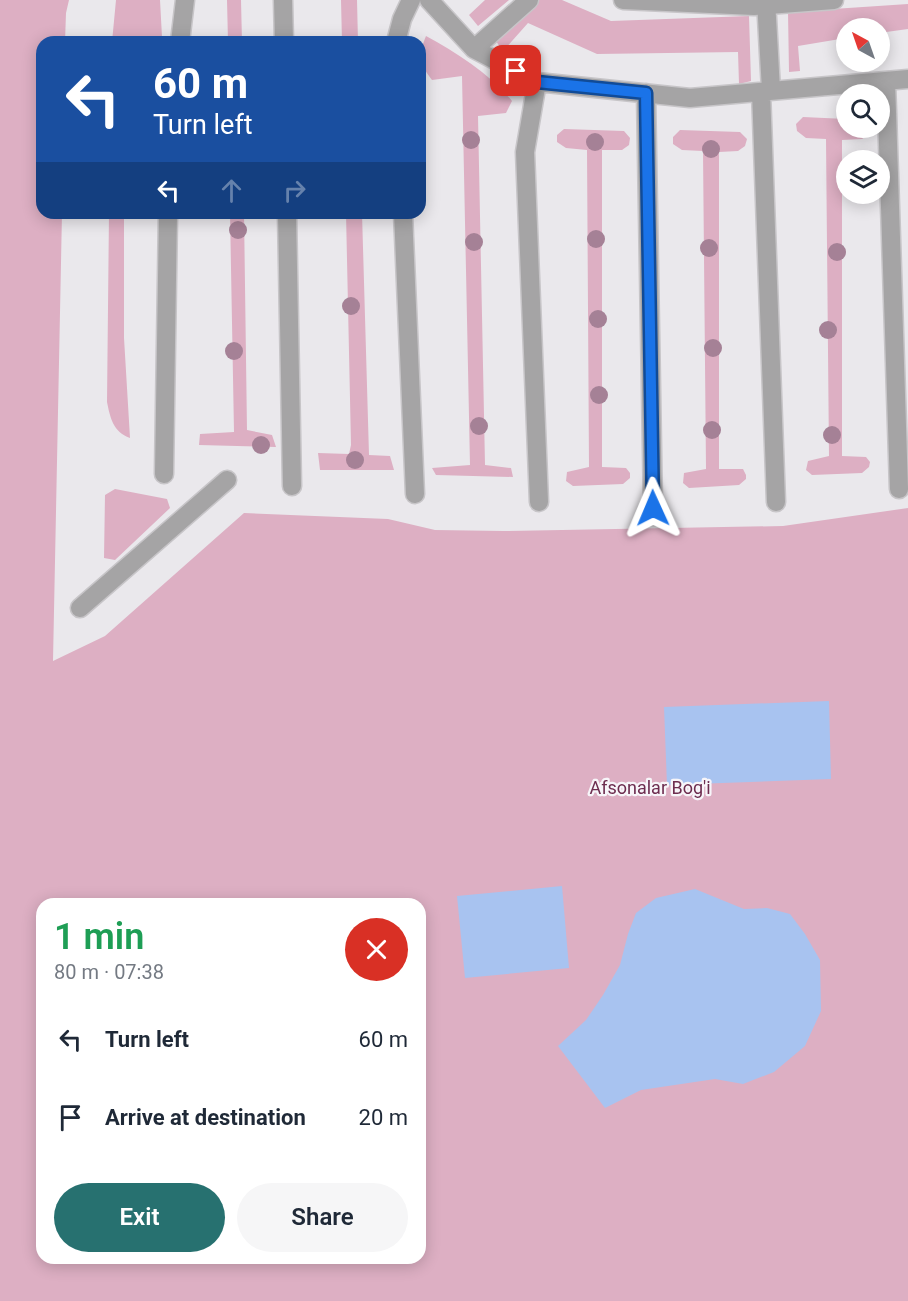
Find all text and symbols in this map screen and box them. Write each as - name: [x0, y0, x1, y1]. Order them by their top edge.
- north arrow: [836, 18, 890, 72]
- map controls: [836, 18, 890, 204]
- pin: [490, 45, 541, 96]
- icon: arrive: [499, 54, 532, 87]
- text: 60 m: [153, 59, 248, 108]
- icon: left: [54, 60, 132, 138]
- button: search: [836, 84, 890, 138]
- text: Turn left: [153, 109, 253, 141]
- button: layers: [836, 150, 890, 204]
- icon: left: [152, 174, 185, 207]
- icon: ahead: [215, 174, 248, 207]
- icon: right: [278, 174, 311, 207]
- position arrow: [621, 476, 685, 540]
- park label: Afsonalar Bog'i: [589, 777, 711, 798]
- text: 1 min: [54, 916, 144, 958]
- button: close: [345, 918, 408, 981]
- text: 80 m · 07:38: [54, 960, 164, 984]
- icon: left: [54, 1023, 87, 1056]
- text: Turn left: [105, 1027, 189, 1052]
- text: 60 m: [359, 1027, 408, 1052]
- icon: arrive: [54, 1101, 87, 1134]
- text: Arrive at destination: [105, 1105, 306, 1130]
- text: 20 m: [359, 1105, 408, 1130]
- button: Exit: [54, 1183, 225, 1252]
- button: Share: [237, 1183, 408, 1252]

